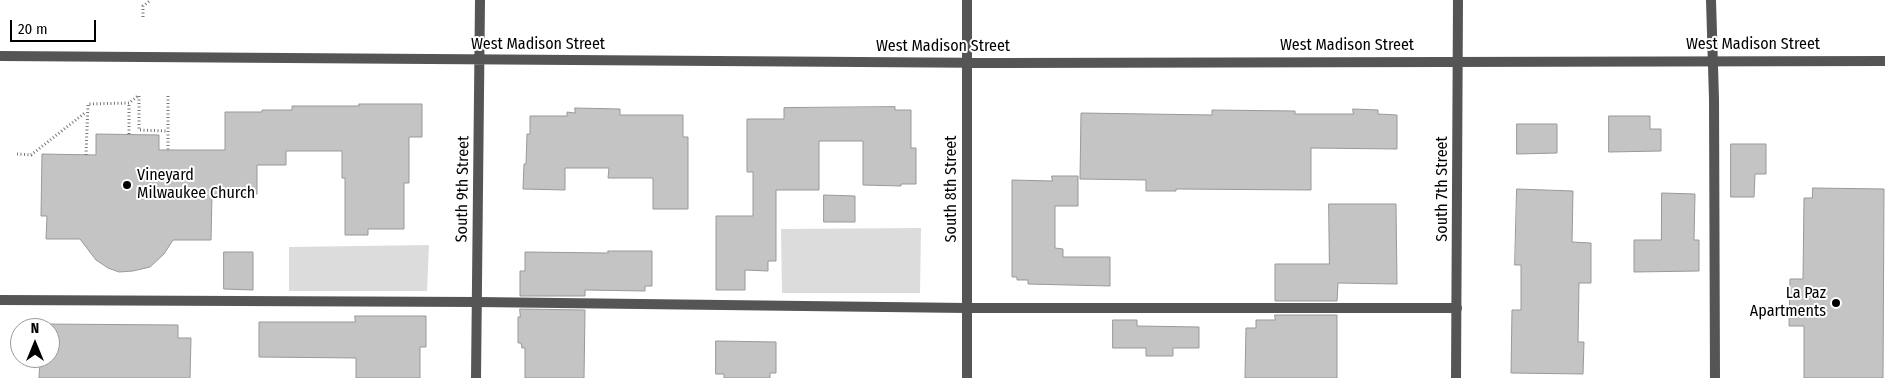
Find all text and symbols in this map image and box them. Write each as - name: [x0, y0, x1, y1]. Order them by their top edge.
- scale bar: [12, 10, 99, 42]
- text: 20 m: [18, 20, 48, 38]
- street label: West Madison Street: [471, 35, 605, 55]
- street label: West Madison Street: [1686, 35, 1820, 55]
- street label: West Madison Street: [1280, 36, 1414, 56]
- street label: West Madison Street: [876, 37, 1010, 57]
- street label: South 9th Street: [452, 135, 474, 243]
- street label: South 8th Street: [942, 136, 962, 242]
- street label: South 7th Street: [1433, 136, 1453, 242]
- place label: Vineyard Milwaukee Church: [137, 166, 255, 204]
- marker: Vineyard Milwaukee Church: [121, 179, 133, 191]
- place label: La Paz Apartments: [1750, 284, 1826, 322]
- marker: La Paz Apartments: [1830, 297, 1842, 309]
- north arrow: [10, 318, 60, 368]
- text: N: [31, 320, 39, 337]

